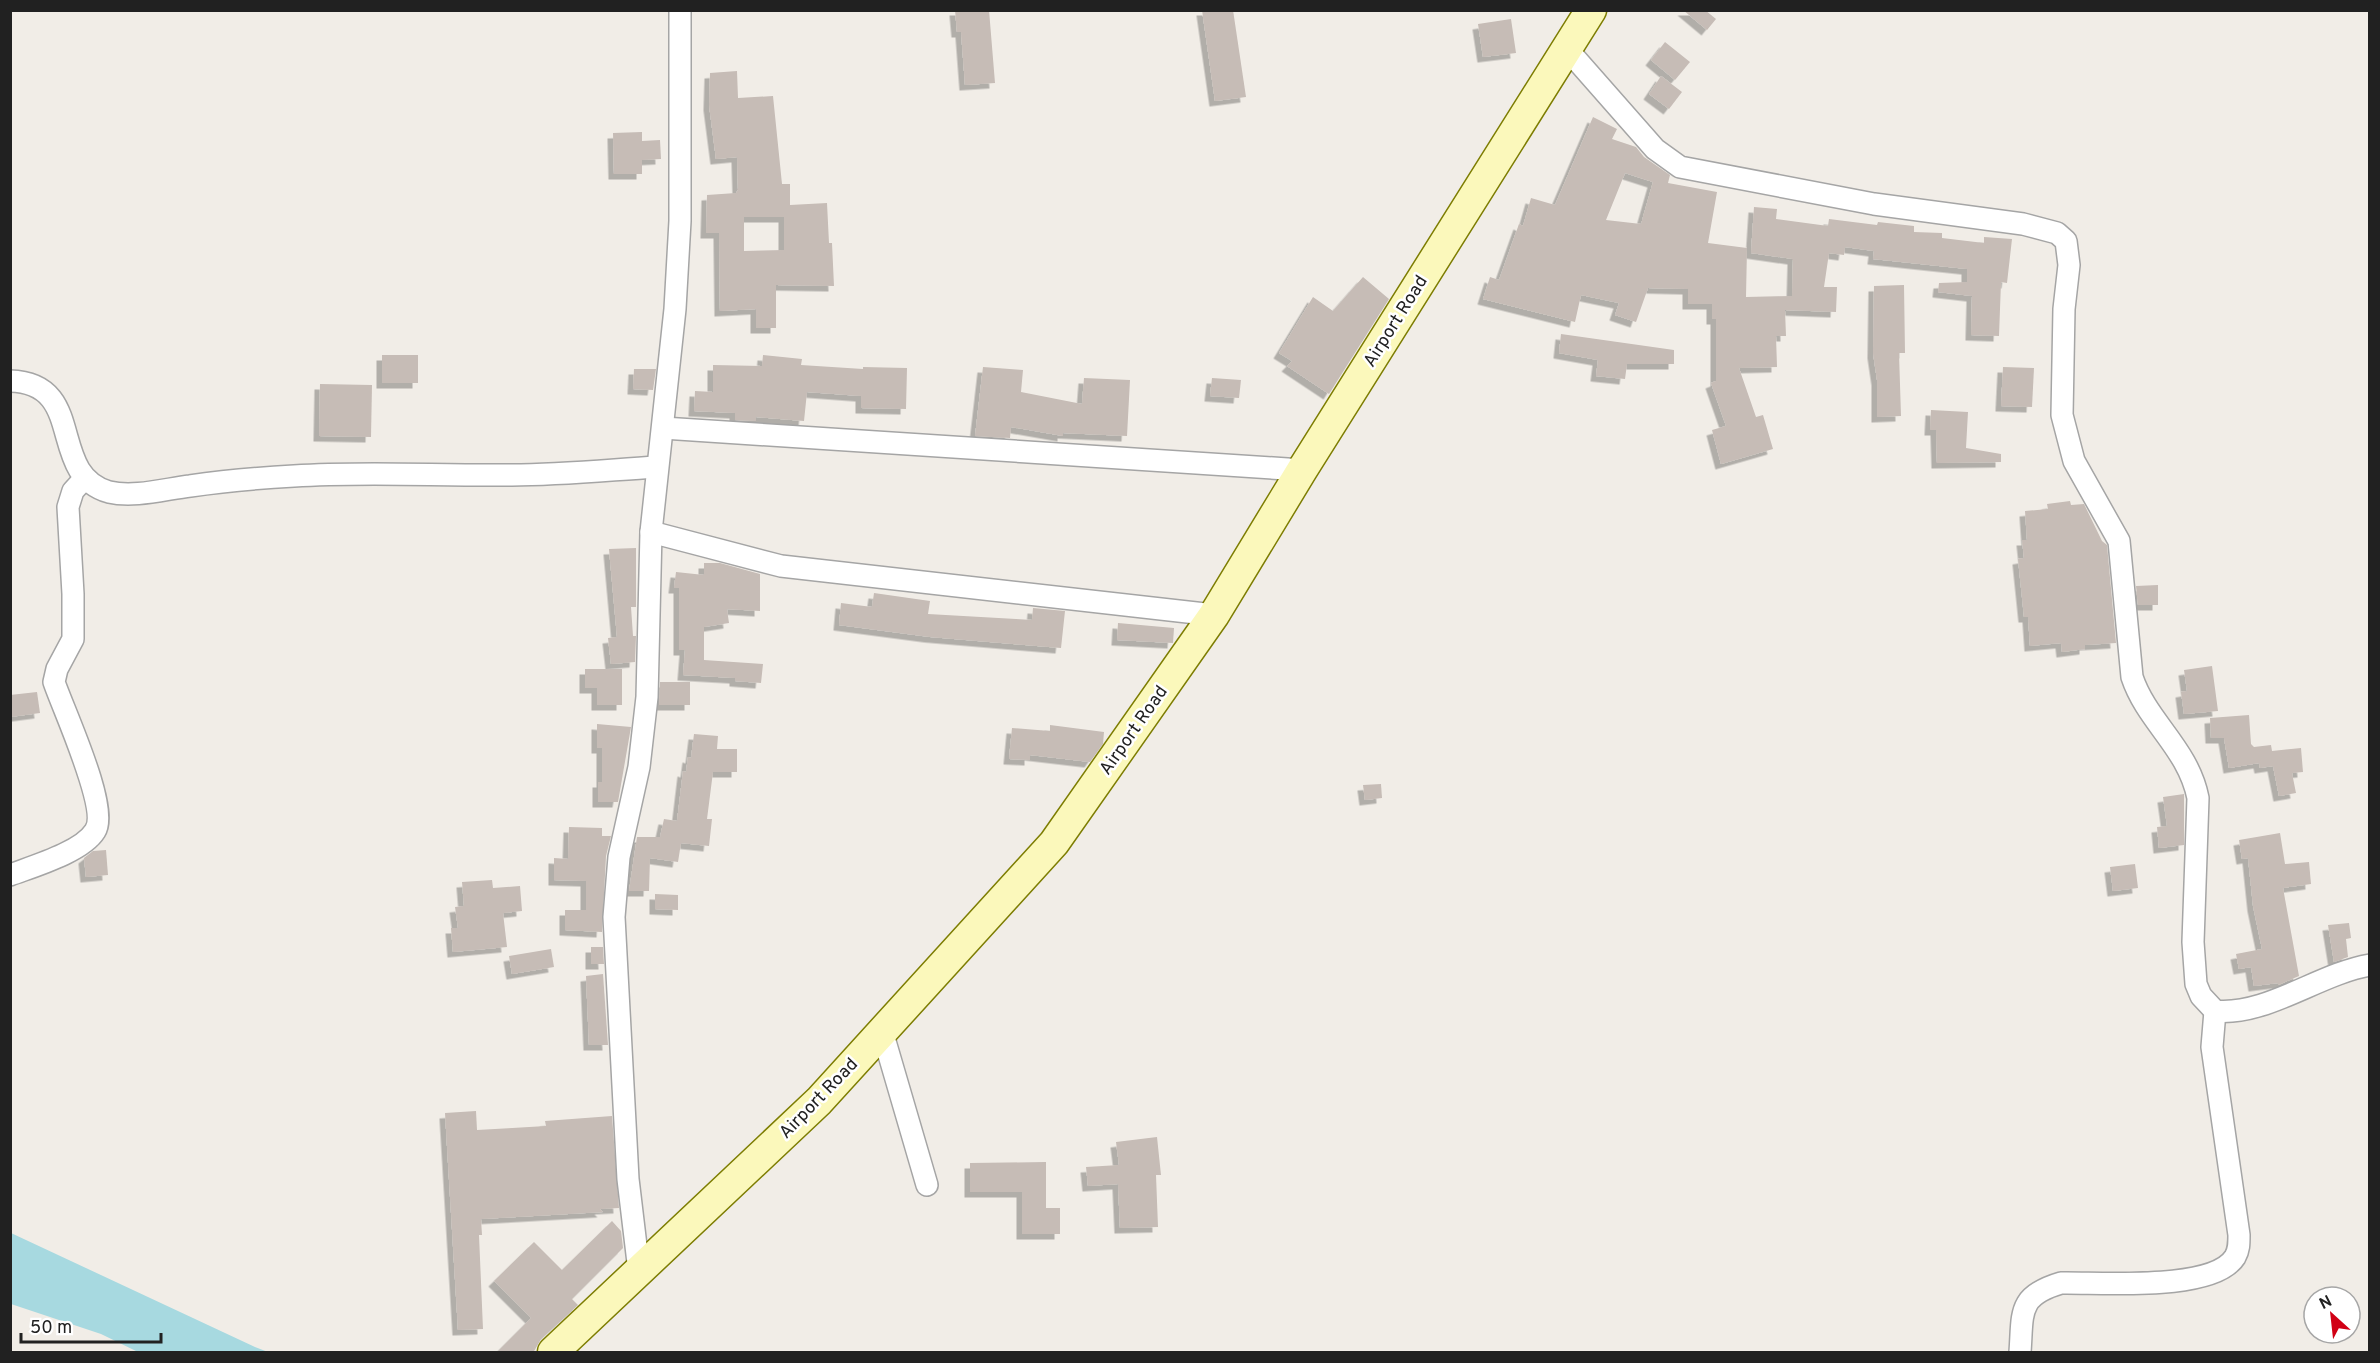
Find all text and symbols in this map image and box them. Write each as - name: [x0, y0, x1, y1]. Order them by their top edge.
- street label: Airport Road: [1359, 272, 1434, 372]
- street label: Airport Road: [1095, 682, 1174, 780]
- street label: Airport Road: [775, 1054, 864, 1144]
- north arrow: [2302, 1285, 2362, 1345]
- text: N: [2316, 1292, 2336, 1315]
- scale bar: [21, 1306, 160, 1344]
- text: 50 m: [30, 1317, 72, 1340]

